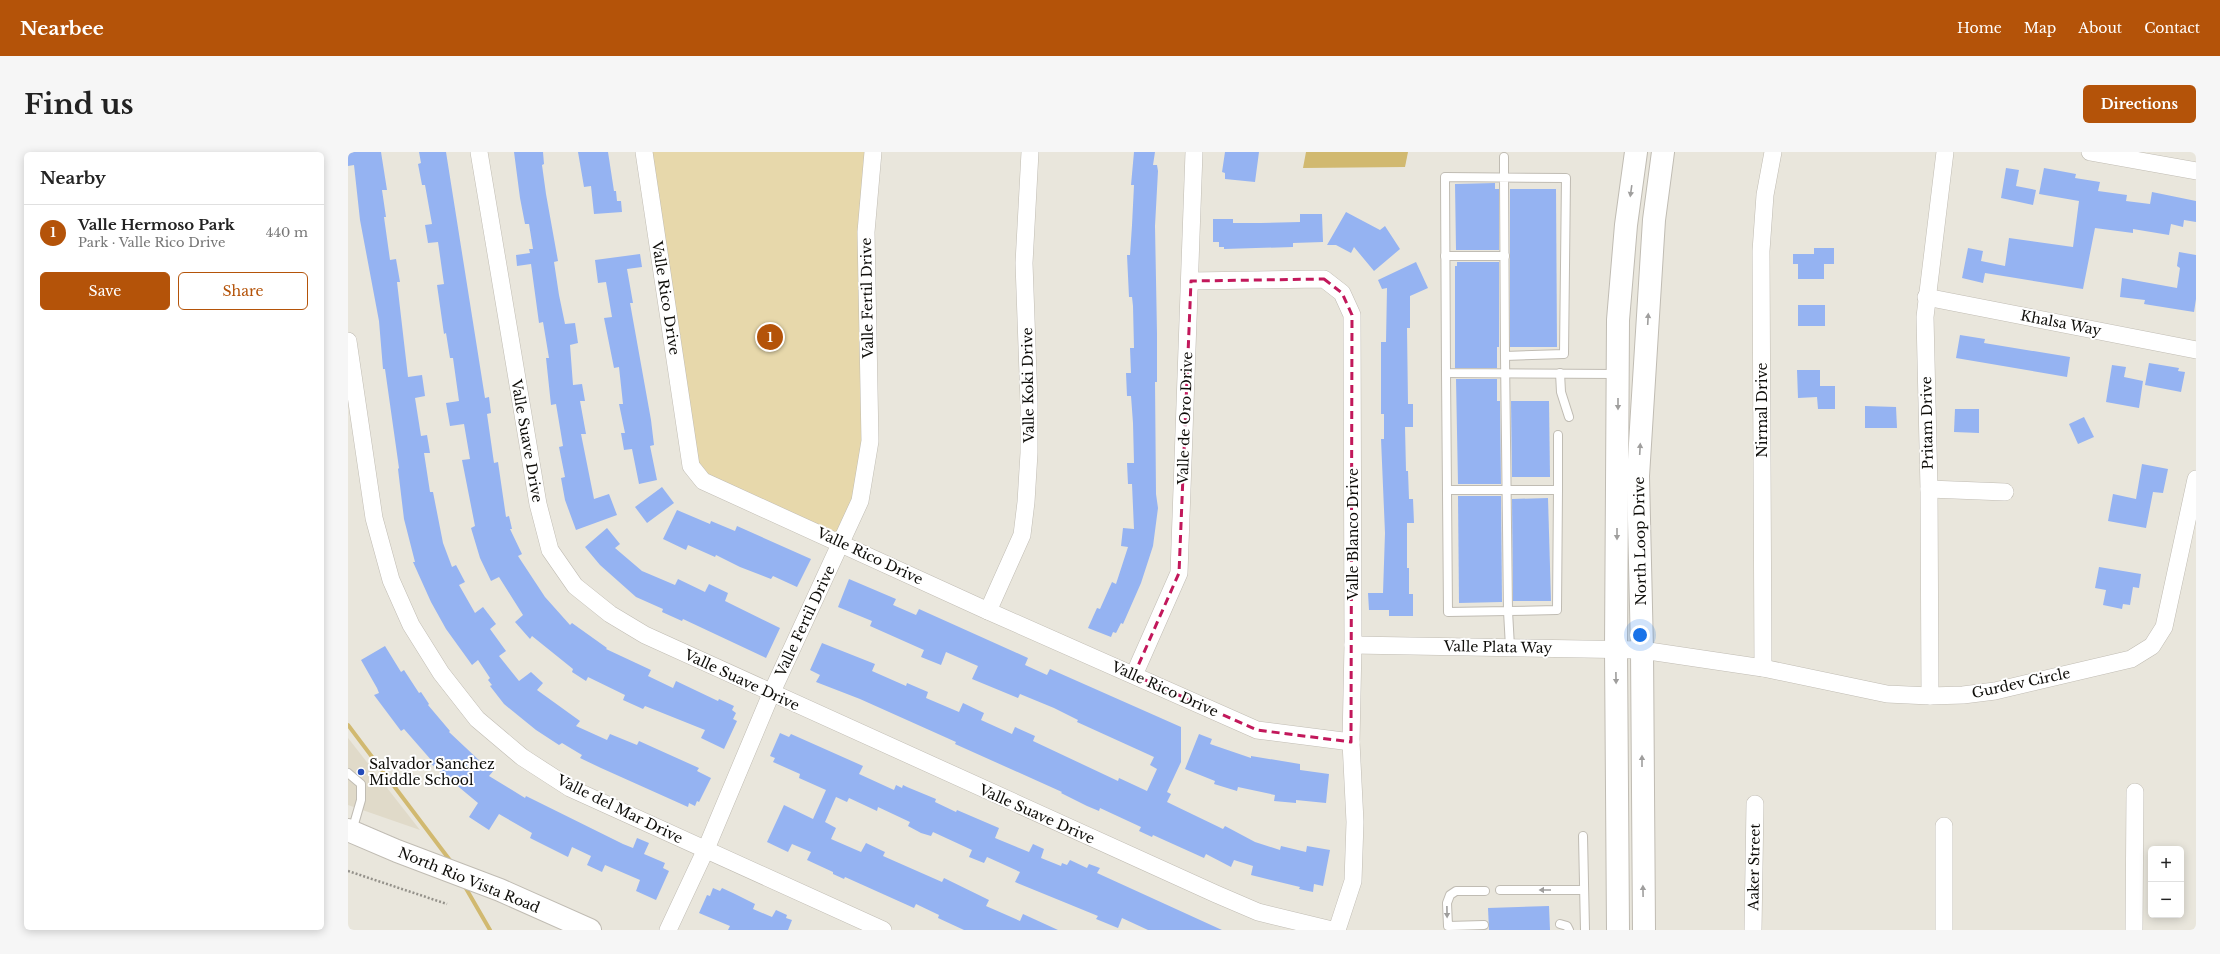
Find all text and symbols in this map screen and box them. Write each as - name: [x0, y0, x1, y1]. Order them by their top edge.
- text: Nearbee: [20, 17, 104, 40]
- text: Home: [1957, 19, 2002, 37]
- text: Map: [2024, 19, 2056, 37]
- text: About: [2078, 19, 2122, 37]
- text: Contact: [2144, 19, 2200, 37]
- button: Directions: [2083, 85, 2196, 123]
- text: Find us: [24, 87, 134, 122]
- text: Nearby: [40, 168, 106, 189]
- one-way arrow: [1628, 185, 1634, 197]
- text: Valle Hermoso Park: [78, 215, 235, 234]
- text: 1: [50, 224, 56, 241]
- text: 440 m: [266, 224, 308, 241]
- text: Park · Valle Rico Drive: [78, 234, 225, 251]
- street label: Valle Fertil Drive: [857, 238, 877, 359]
- street label: Valle Rico Drive: [648, 239, 684, 356]
- button: Save: [40, 272, 170, 310]
- button: Share: [178, 272, 308, 310]
- street label: Khalsa Way: [2019, 306, 2103, 340]
- one-way arrow: [1645, 312, 1651, 325]
- pin: 1: [757, 322, 783, 352]
- street label: Valle Koki Drive: [1018, 327, 1038, 444]
- street label: Valle de Oro Drive: [1174, 351, 1196, 486]
- street label: Nirmal Drive: [1753, 362, 1771, 458]
- street label: Pritam Drive: [1917, 376, 1937, 470]
- street label: Valle Suave Drive: [507, 377, 547, 504]
- one-way arrow: [1615, 398, 1621, 411]
- one-way arrow: [1637, 443, 1644, 455]
- street label: Valle Blanco Drive: [1344, 468, 1362, 601]
- street label: North Loop Drive: [1630, 476, 1650, 606]
- street label: Valle Rico Drive: [813, 523, 926, 588]
- one-way arrow: [1614, 528, 1620, 541]
- street label: Valle Fertil Drive: [771, 562, 839, 680]
- your location: [1630, 625, 1650, 645]
- street label: Valle Plata Way: [1443, 637, 1552, 657]
- street label: Valle Suave Drive: [681, 645, 802, 715]
- street label: Valle Rico Drive: [1108, 657, 1221, 721]
- street label: Gurdev Circle: [1970, 664, 2072, 702]
- one-way arrow: [1613, 672, 1619, 685]
- one-way arrow: [1639, 754, 1645, 767]
- place label: Salvador Sanchez Middle School: [369, 755, 495, 789]
- marker: Salvador Sanchez Middle School: [356, 767, 366, 777]
- street label: Valle del Mar Drive: [553, 770, 686, 847]
- street label: Valle Suave Drive: [975, 780, 1098, 848]
- street label: Aaker Street: [1744, 823, 1764, 912]
- street label: North Rio Vista Road: [395, 843, 543, 917]
- map controls: [2148, 846, 2184, 918]
- button: +: [2148, 846, 2184, 882]
- button: −: [2148, 882, 2184, 918]
- one-way arrow: [1640, 885, 1647, 897]
- one-way arrow: [1538, 887, 1551, 893]
- one-way arrow: [1444, 906, 1450, 919]

